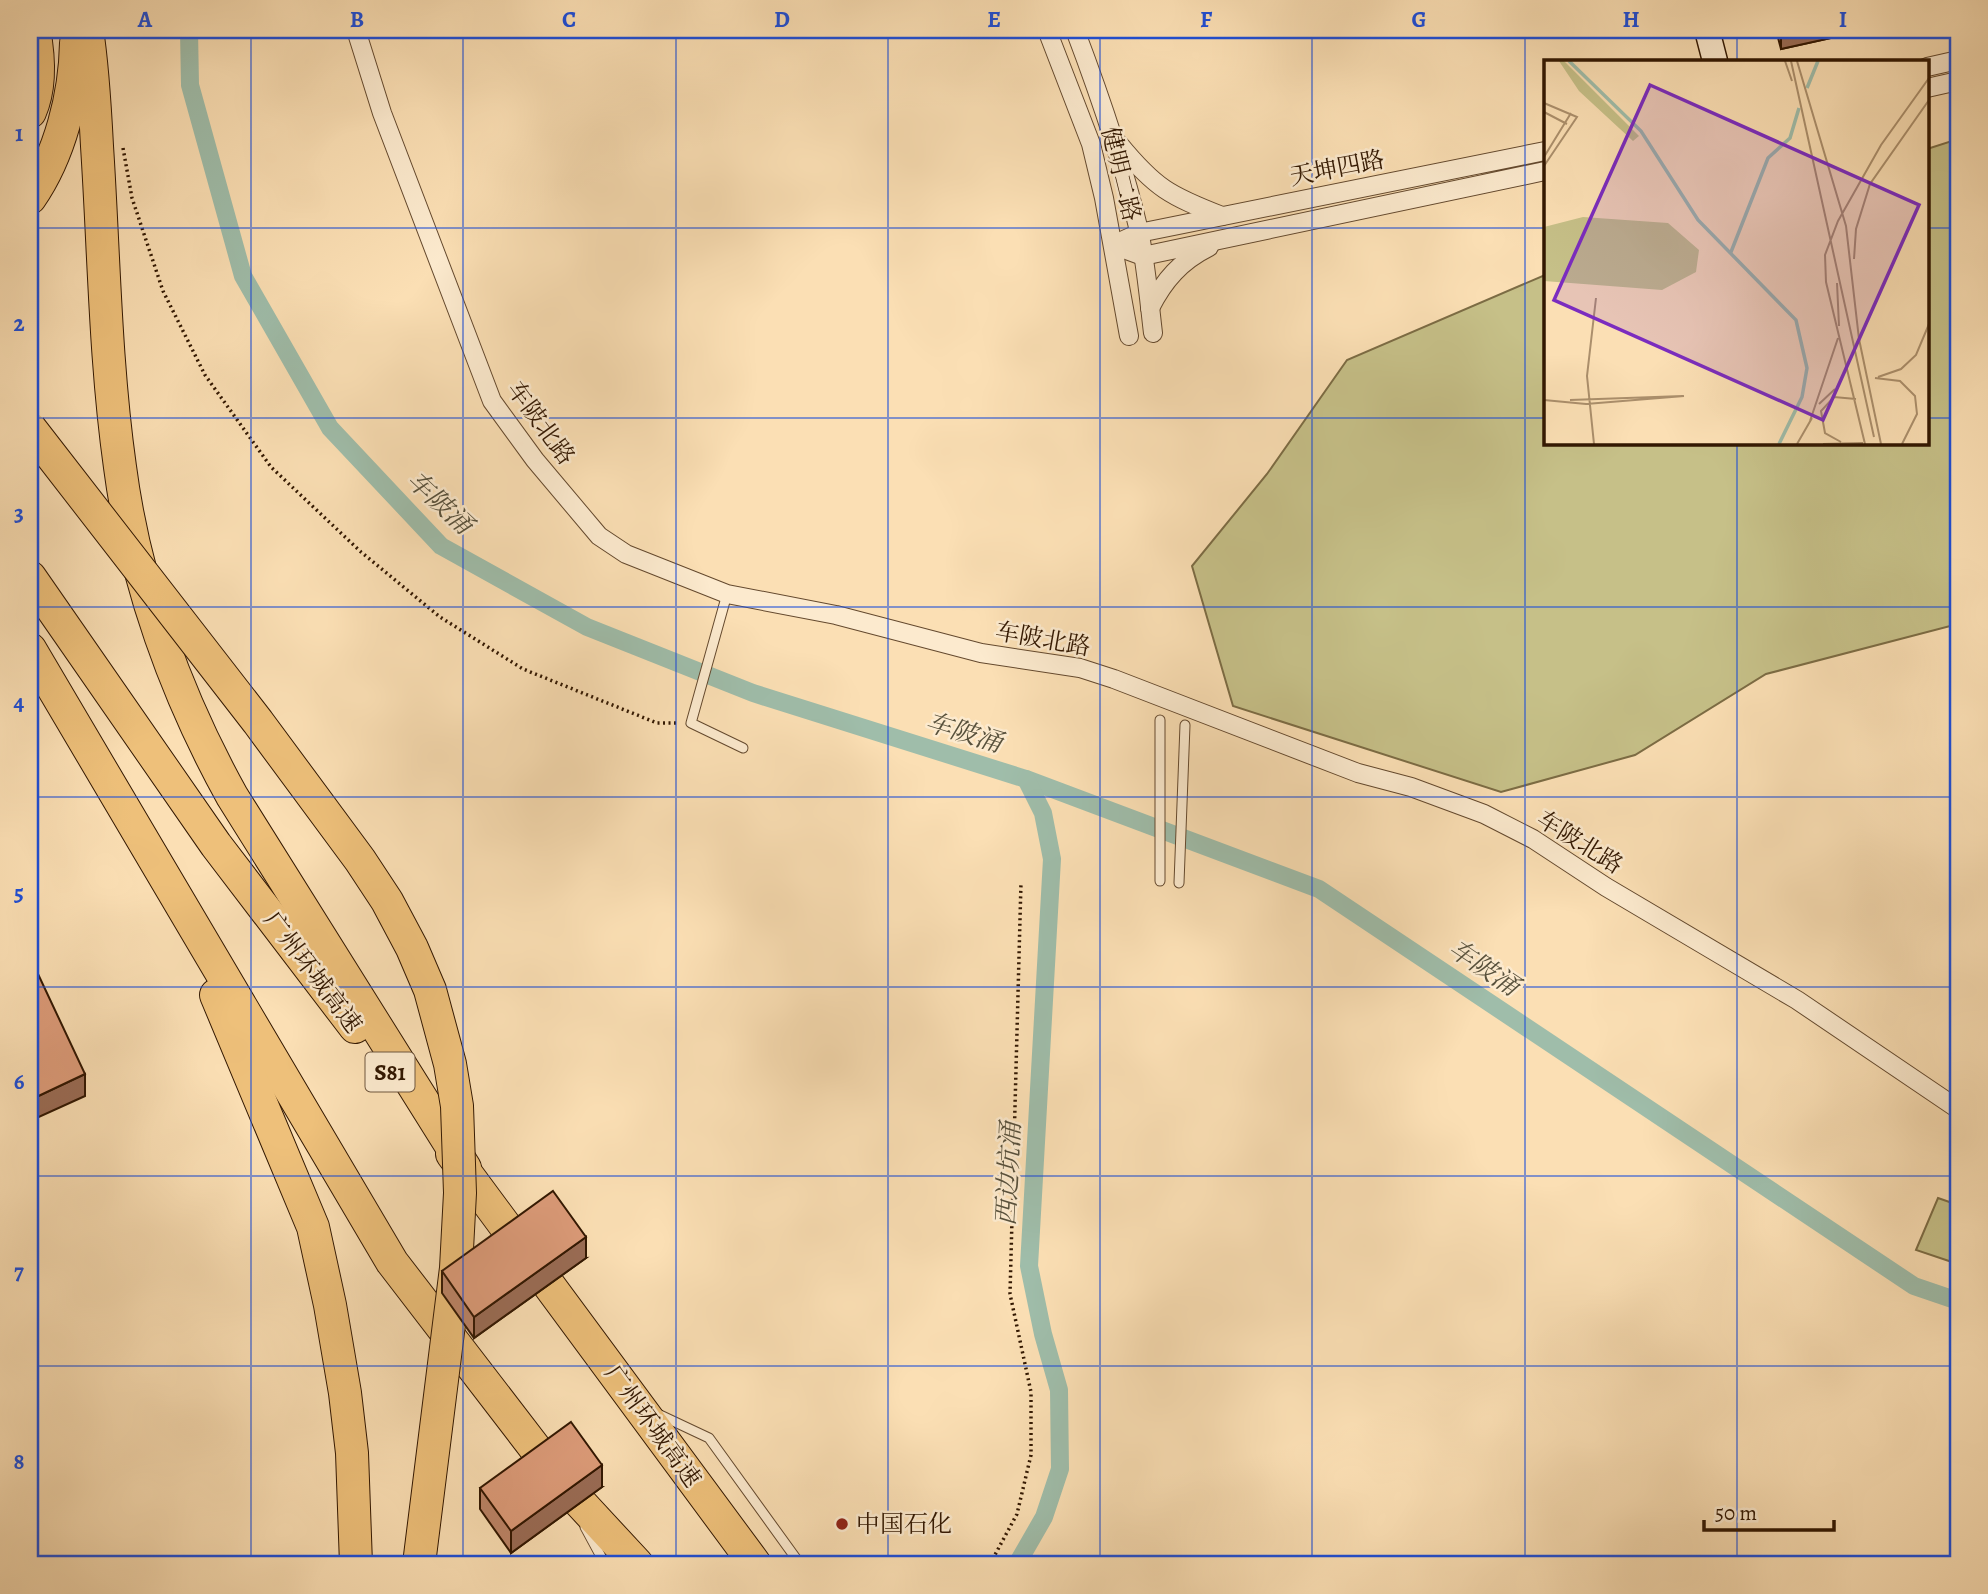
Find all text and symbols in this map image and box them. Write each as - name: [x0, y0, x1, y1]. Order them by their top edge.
- text: A: [137, 4, 153, 35]
- text: B: [350, 4, 364, 35]
- text: C: [562, 4, 576, 35]
- text: D: [774, 4, 790, 35]
- text: E: [987, 4, 1001, 35]
- text: F: [1200, 4, 1213, 35]
- text: G: [1411, 4, 1427, 35]
- text: H: [1622, 4, 1640, 35]
- text: I: [1839, 4, 1847, 35]
- inset map: [1544, 60, 1928, 444]
- text: 1: [15, 118, 23, 149]
- street label: 健明二路: [1094, 124, 1148, 224]
- street label: 天坤四路: [1287, 143, 1387, 193]
- text: 2: [13, 308, 25, 339]
- street label: 车陂北路: [500, 375, 582, 471]
- water label: 车陂涌: [399, 463, 482, 544]
- text: 3: [14, 498, 24, 529]
- street label: 车陂北路: [993, 615, 1093, 663]
- text: 4: [14, 687, 25, 718]
- water label: 车陂涌: [921, 704, 1009, 761]
- street label: 车陂北路: [1531, 803, 1629, 881]
- text: 5: [14, 877, 24, 908]
- street label: 广州环城高速: [257, 905, 369, 1039]
- water label: 车陂涌: [1442, 931, 1528, 1005]
- road number: S81: [366, 1052, 414, 1092]
- text: 6: [14, 1066, 25, 1097]
- water label: 西边坑涌: [988, 1118, 1029, 1227]
- text: 7: [14, 1256, 24, 1287]
- street label: 广州环城高速: [598, 1358, 708, 1494]
- text: 8: [13, 1446, 25, 1477]
- scale bar: [1704, 1489, 1834, 1533]
- text: 50 m: [1715, 1499, 1757, 1527]
- place label: 中国石化: [856, 1508, 952, 1540]
- marker: 中国石化: [834, 1516, 850, 1532]

